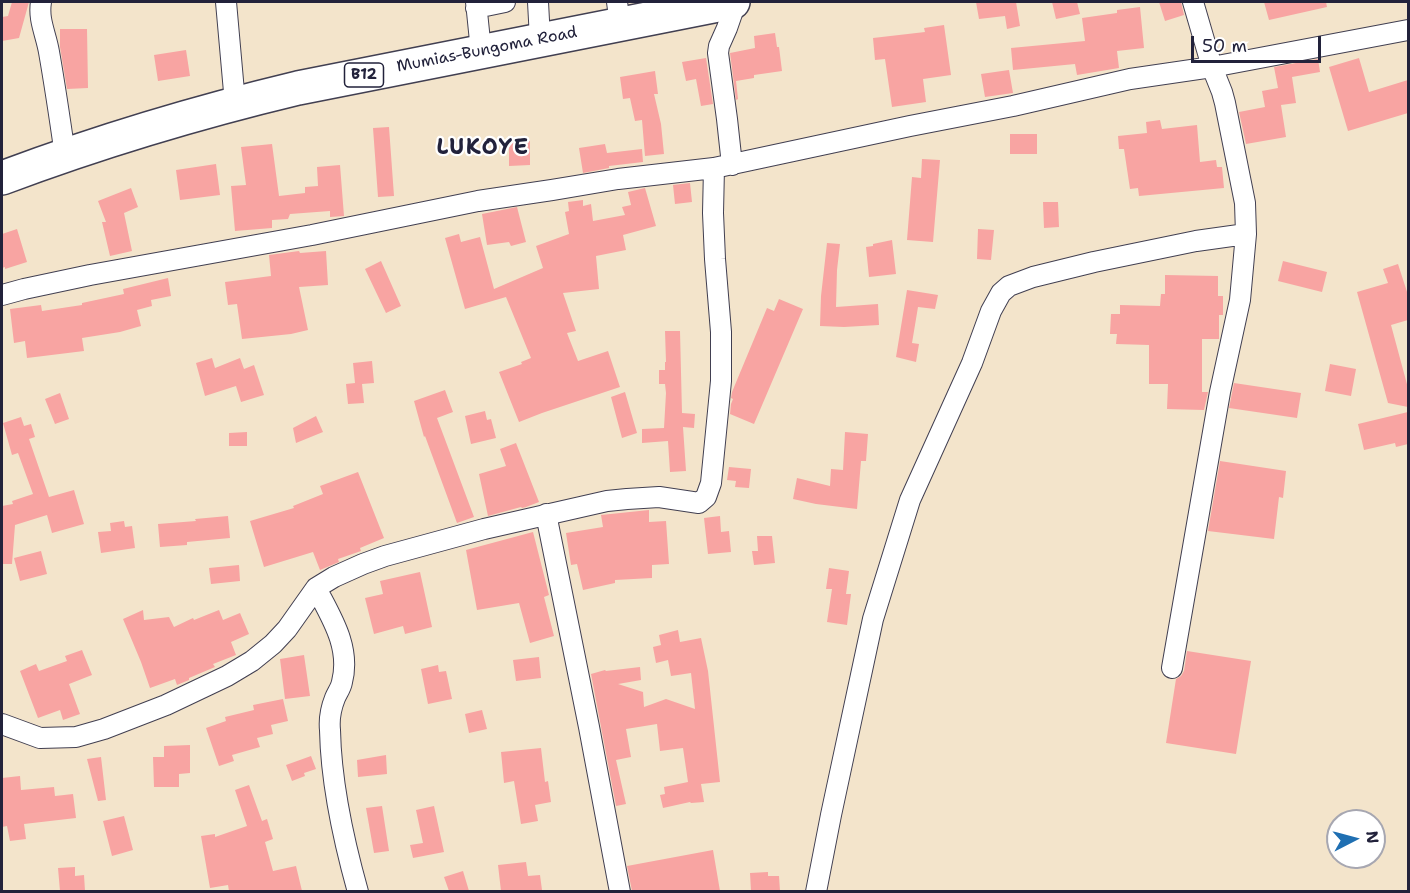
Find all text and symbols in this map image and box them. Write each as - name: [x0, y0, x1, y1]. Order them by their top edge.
- street label: Mumias-Bungoma Road: [395, 23, 579, 77]
- scale bar: [1194, 24, 1324, 62]
- text: 50 m: [1202, 34, 1247, 58]
- road number: B12: [344, 63, 384, 87]
- district label: LUKOYE: [436, 135, 530, 161]
- north arrow: [1326, 809, 1386, 869]
- text: N: [1361, 830, 1384, 845]

